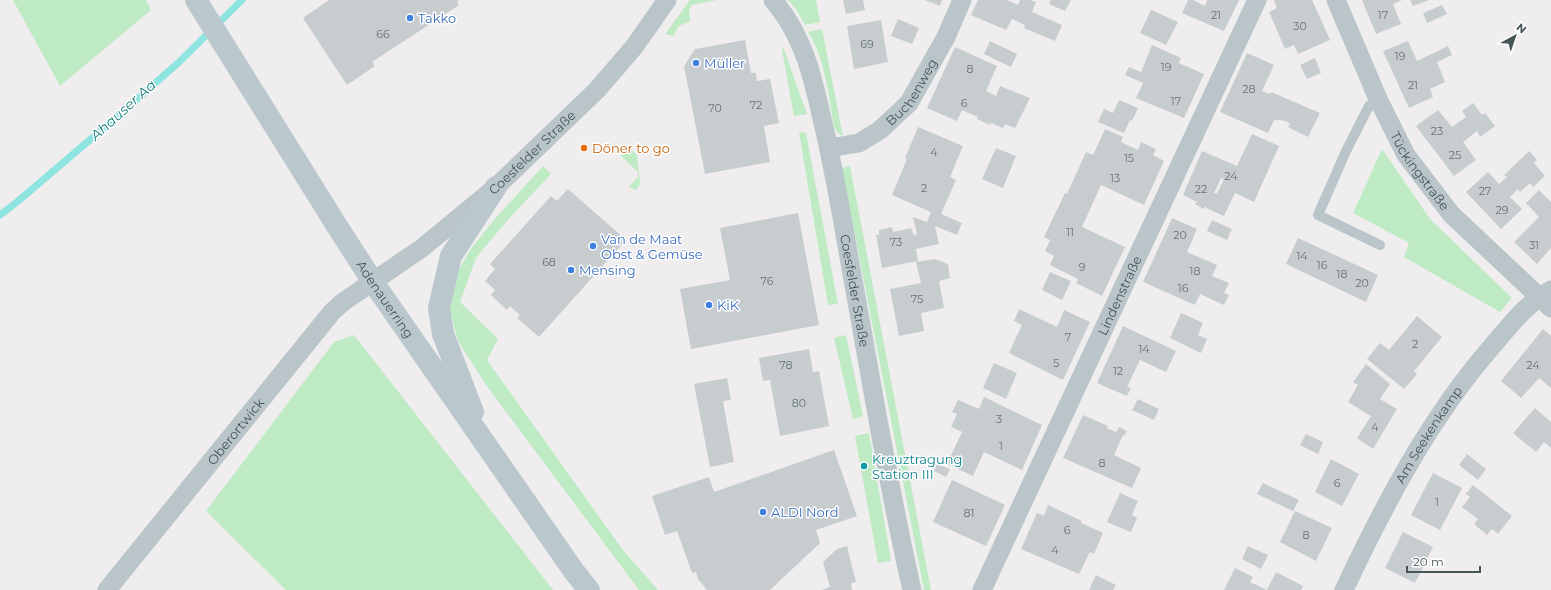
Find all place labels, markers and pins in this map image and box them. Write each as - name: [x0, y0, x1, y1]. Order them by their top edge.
- place label: Takko: [418, 10, 456, 26]
- marker: Takko: [405, 13, 415, 23]
- place label: Müller: [704, 55, 745, 71]
- marker: Müller: [691, 58, 701, 68]
- place label: Döner to go: [592, 140, 670, 156]
- marker: Döner to go: [579, 143, 589, 153]
- place label: Van de Maat Obst & Gemüse: [601, 231, 703, 262]
- marker: Van de Maat Obst & Gemüse: [588, 241, 598, 251]
- place label: Mensing: [579, 262, 636, 278]
- marker: Mensing: [566, 265, 576, 275]
- place label: KiK: [717, 297, 740, 313]
- marker: KiK: [704, 300, 714, 310]
- place label: Kreuztragung Station III: [872, 451, 962, 482]
- marker: Kreuztragung Station III: [859, 461, 869, 471]
- place label: ALDI Nord: [771, 504, 839, 520]
- marker: ALDI Nord: [758, 507, 768, 517]

